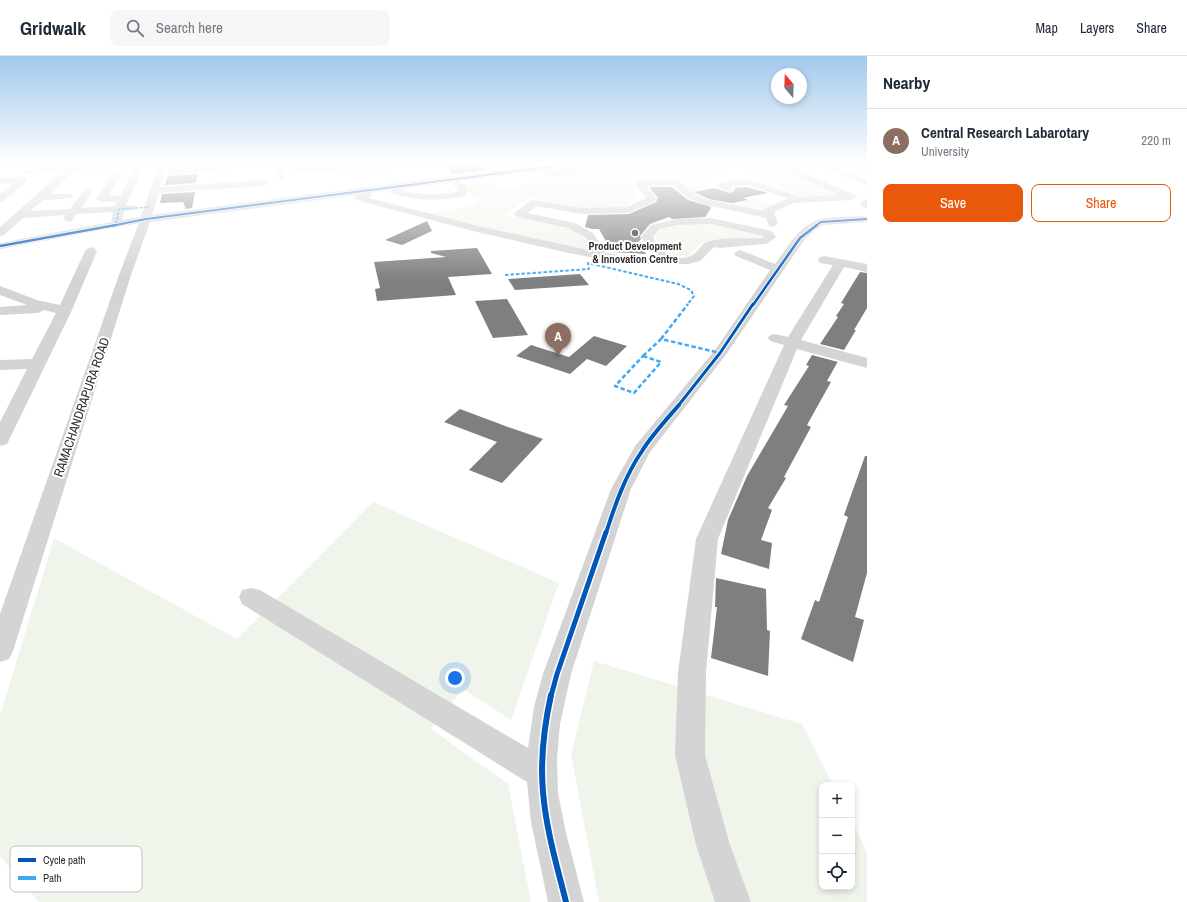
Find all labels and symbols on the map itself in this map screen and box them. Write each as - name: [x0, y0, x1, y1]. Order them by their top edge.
- north arrow: [771, 68, 807, 104]
- marker: Product Development & Innovation Centre: [630, 228, 640, 238]
- place label: Product Development & Innovation Centre: [588, 239, 682, 266]
- pin: A: [545, 323, 571, 356]
- street label: RAMACHANDRAPURA ROAD: [50, 335, 113, 479]
- your location: [445, 668, 465, 688]
- legend: [10, 846, 142, 892]
- text: Cycle path: [43, 853, 86, 867]
- text: Path: [43, 871, 62, 885]

